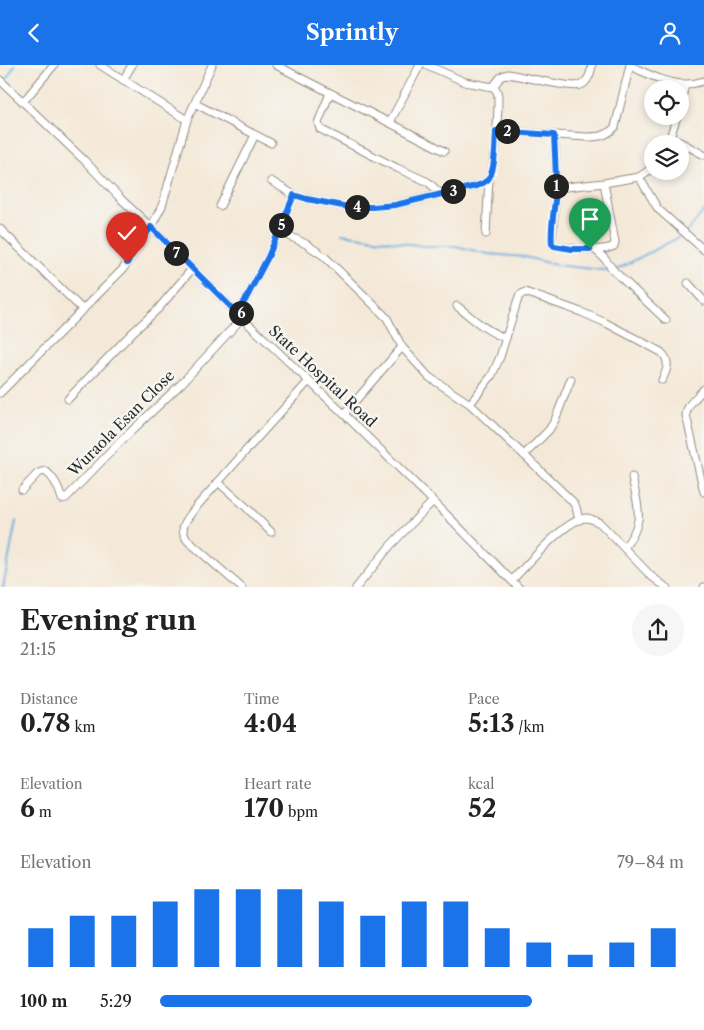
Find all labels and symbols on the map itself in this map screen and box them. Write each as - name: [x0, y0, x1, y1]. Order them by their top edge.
- pin: 2: [494, 119, 520, 143]
- pin: 1: [544, 173, 568, 199]
- pin: 3: [440, 179, 466, 203]
- pin: 4: [344, 195, 370, 219]
- pin: [569, 198, 611, 249]
- pin: [106, 212, 148, 263]
- pin: 5: [268, 213, 294, 237]
- pin: 7: [164, 241, 188, 265]
- pin: 6: [228, 301, 254, 325]
- street label: State Hospital Road: [265, 321, 381, 431]
- street label: Wuraola Esan Close: [63, 366, 178, 481]

